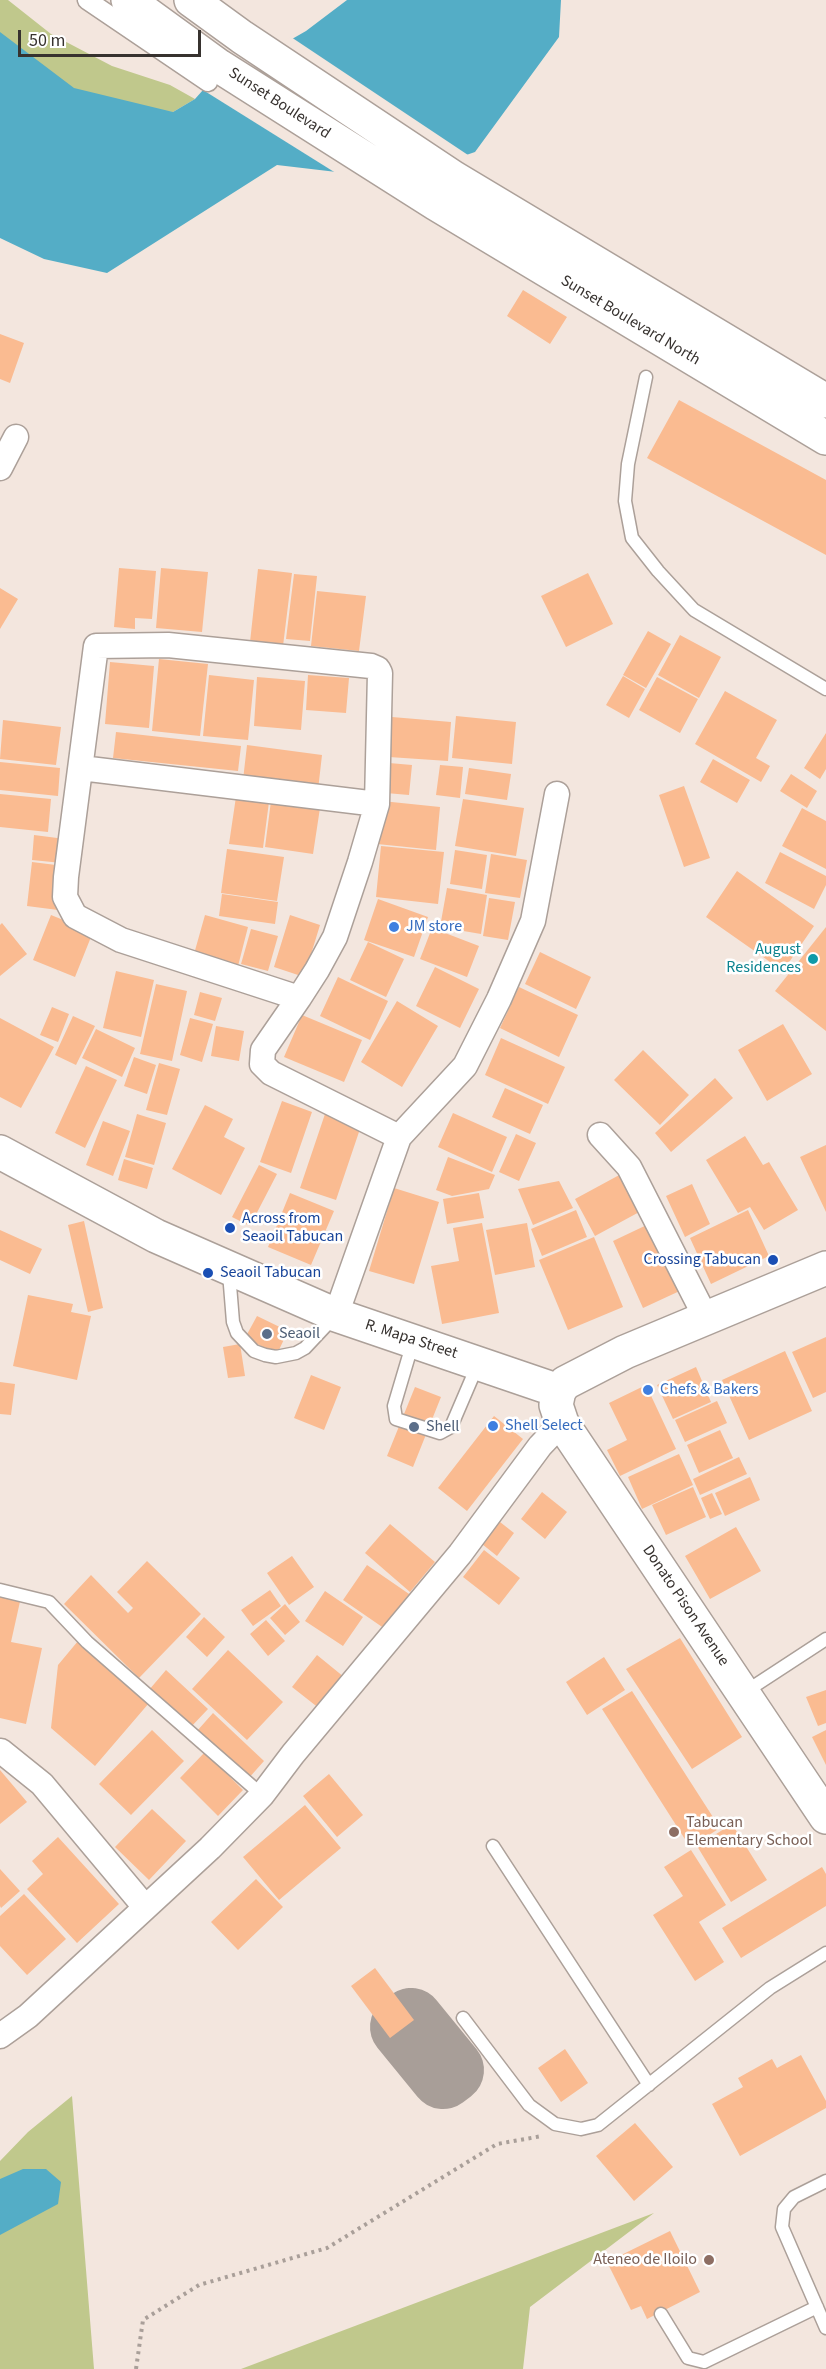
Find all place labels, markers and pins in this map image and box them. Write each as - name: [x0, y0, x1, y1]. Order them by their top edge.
- place label: JM store: [406, 917, 462, 937]
- marker: JM store: [387, 920, 401, 934]
- place label: August Residences: [726, 940, 801, 978]
- marker: August Residences: [806, 952, 820, 966]
- place label: Across from Seaoil Tabucan: [242, 1209, 343, 1247]
- marker: Across from Seaoil Tabucan: [223, 1221, 237, 1235]
- place label: Crossing Tabucan: [643, 1250, 761, 1270]
- marker: Crossing Tabucan: [766, 1253, 780, 1267]
- place label: Seaoil Tabucan: [220, 1263, 321, 1283]
- marker: Seaoil Tabucan: [201, 1266, 215, 1280]
- place label: Seaoil: [279, 1324, 320, 1344]
- marker: Seaoil: [260, 1327, 274, 1341]
- place label: Chefs & Bakers: [660, 1380, 758, 1400]
- marker: Chefs & Bakers: [641, 1383, 655, 1397]
- place label: Shell Select: [505, 1416, 583, 1436]
- place label: Shell: [426, 1417, 459, 1437]
- marker: Shell Select: [486, 1419, 500, 1433]
- marker: Shell: [407, 1420, 421, 1434]
- place label: Tabucan Elementary School: [686, 1813, 812, 1851]
- marker: Tabucan Elementary School: [667, 1825, 681, 1839]
- place label: Ateneo de Iloilo: [593, 2250, 697, 2270]
- marker: Ateneo de Iloilo: [702, 2253, 716, 2267]

